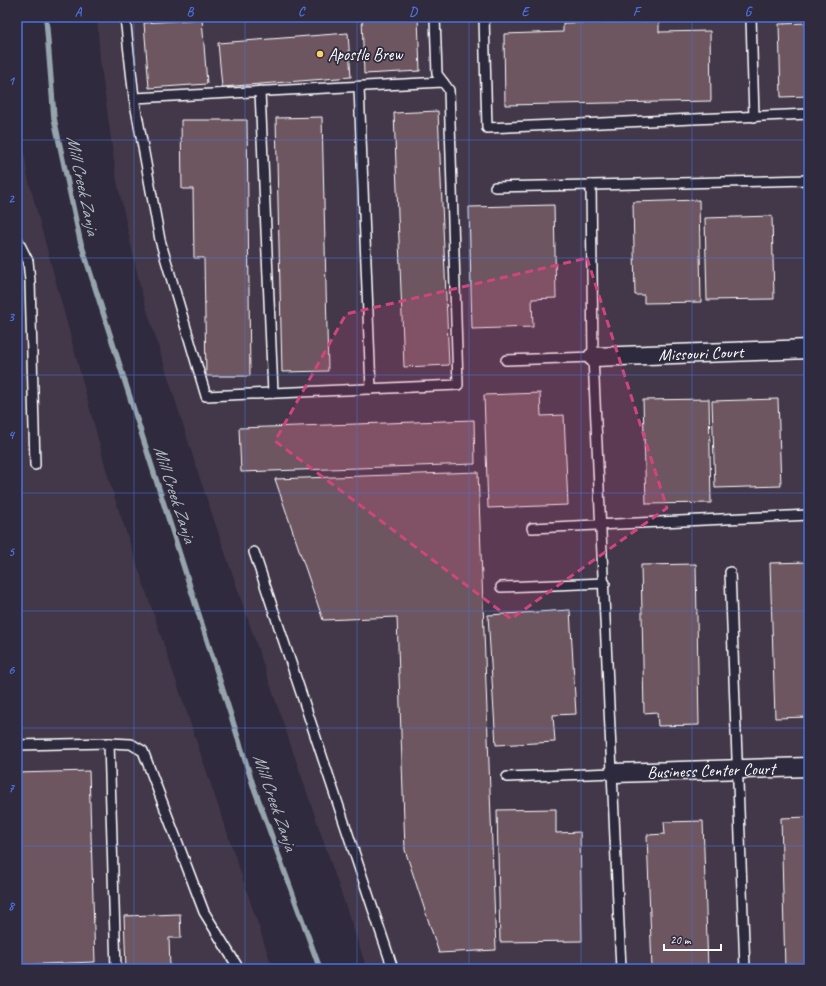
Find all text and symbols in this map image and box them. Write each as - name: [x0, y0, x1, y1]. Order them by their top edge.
- text: A: [75, 4, 83, 20]
- text: B: [187, 4, 195, 20]
- text: C: [298, 4, 306, 20]
- text: D: [409, 4, 418, 20]
- text: E: [522, 4, 531, 20]
- text: F: [633, 4, 642, 20]
- text: G: [745, 4, 753, 20]
- place label: Apostle Brew: [328, 44, 403, 65]
- marker: Apostle Brew: [315, 49, 325, 59]
- text: 1: [8, 73, 16, 89]
- water label: Mill Creek Zanja: [62, 133, 105, 238]
- text: 2: [8, 191, 15, 207]
- text: 3: [8, 309, 15, 325]
- street label: Missouri Court: [658, 341, 746, 366]
- text: 4: [8, 427, 16, 443]
- water label: Mill Creek Zanja: [149, 443, 202, 547]
- text: 5: [8, 544, 15, 560]
- text: 6: [8, 662, 15, 678]
- water label: Mill Creek Zanja: [248, 751, 302, 855]
- street label: Business Center Court: [647, 758, 778, 783]
- text: 7: [8, 780, 15, 796]
- text: 8: [8, 898, 16, 914]
- scale bar: [664, 926, 721, 952]
- text: 20 m: [670, 932, 692, 948]

